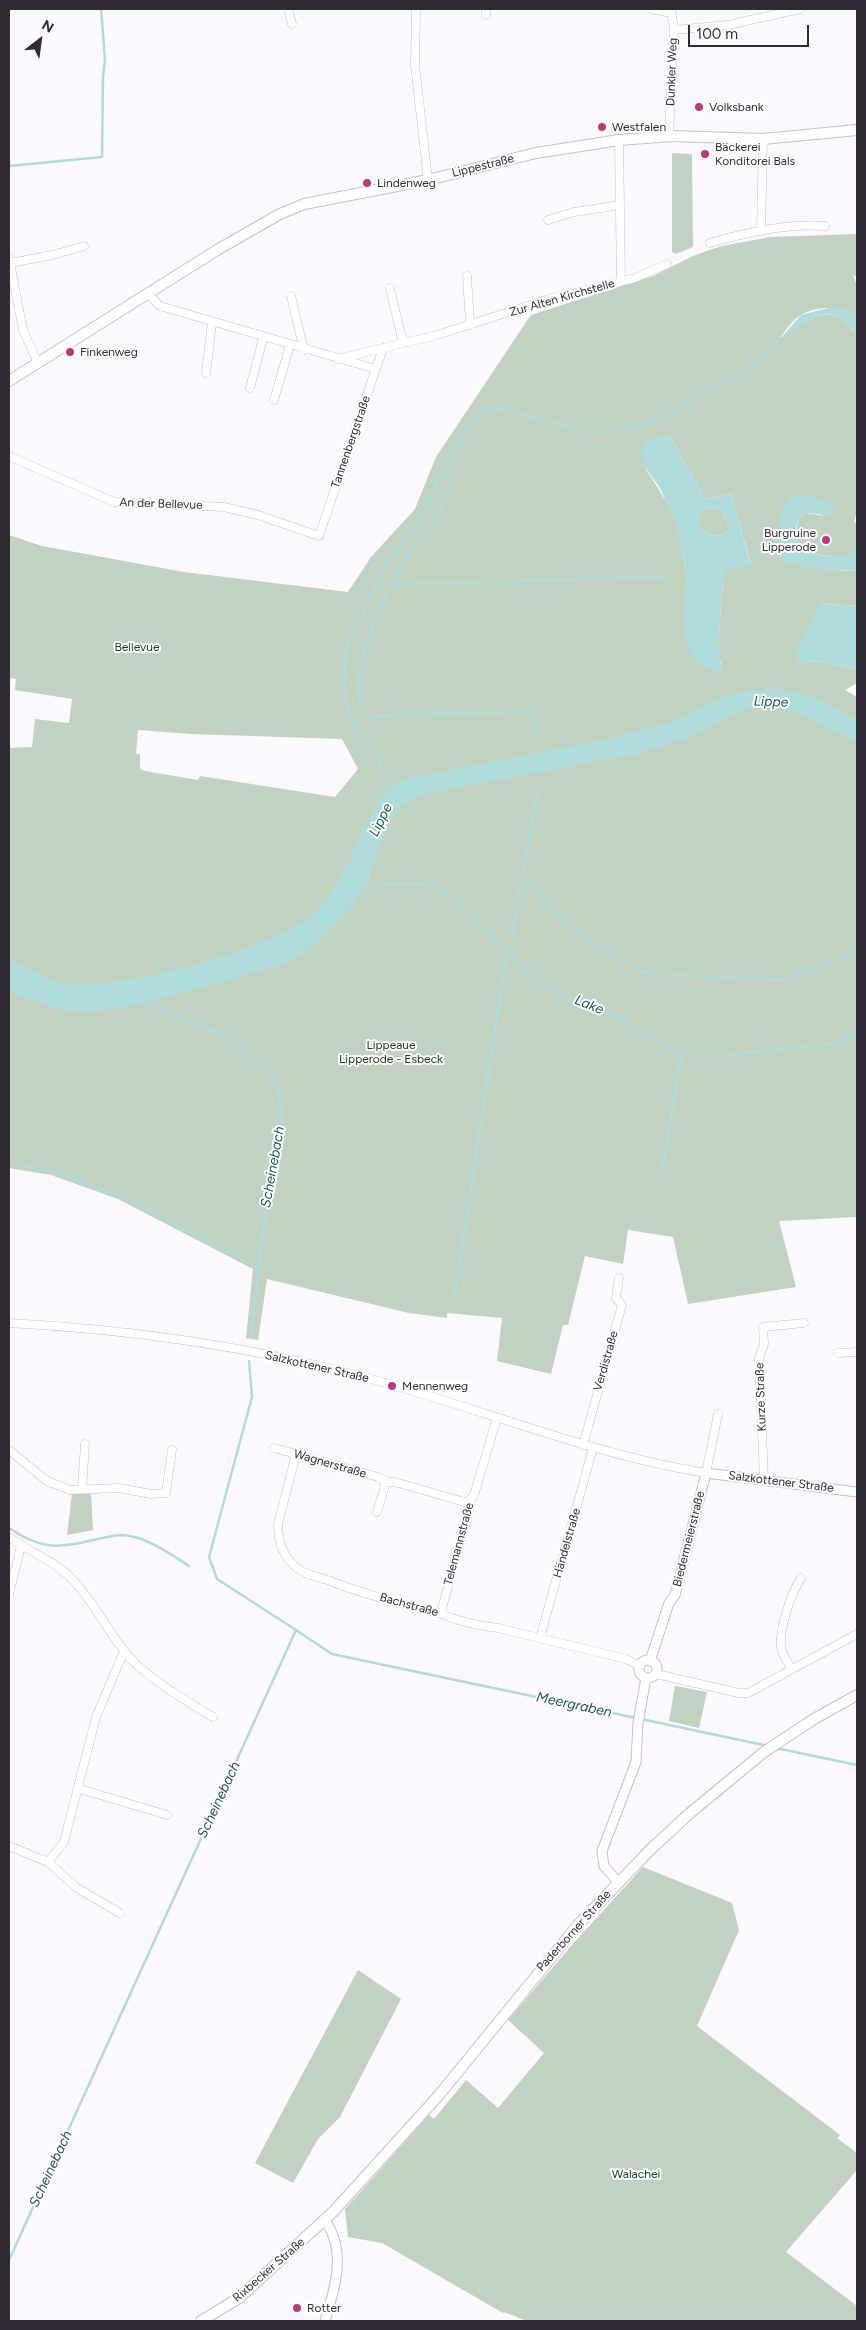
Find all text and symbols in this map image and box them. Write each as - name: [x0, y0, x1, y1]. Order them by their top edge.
- north arrow: [15, 15, 65, 65]
- scale bar: [691, 15, 812, 47]
- text: N: [39, 17, 57, 37]
- text: 100 m: [696, 25, 738, 43]
- street label: Dunkler Weg: [664, 38, 680, 106]
- place label: Volksbank: [709, 100, 764, 114]
- marker: Volksbank: [693, 101, 705, 113]
- place label: Westfalen: [612, 120, 666, 134]
- marker: Westfalen: [596, 121, 608, 133]
- place label: Bäckerei Konditorei Bals: [715, 140, 795, 168]
- marker: Bäckerei Konditorei Bals: [699, 148, 711, 160]
- street label: Lippestraße: [451, 151, 515, 181]
- place label: Lindenweg: [377, 176, 436, 190]
- marker: Lindenweg: [361, 177, 373, 189]
- street label: Zur Alten Kirchstelle: [508, 276, 616, 320]
- place label: Finkenweg: [80, 345, 138, 359]
- marker: Finkenweg: [64, 346, 76, 358]
- street label: Tannenbergstraße: [328, 394, 374, 490]
- street label: An der Bellevue: [119, 495, 203, 513]
- place label: Burgruine Lipperode: [762, 526, 816, 554]
- marker: Burgruine Lipperode: [820, 534, 832, 546]
- park label: Bellevue: [114, 640, 160, 654]
- water label: Lippe: [753, 693, 789, 711]
- water label: Lippe: [366, 801, 396, 839]
- water label: Lake: [572, 992, 606, 1018]
- park label: Lippeaue Lipperode - Esbeck: [339, 1038, 443, 1066]
- water label: Scheinebach: [258, 1125, 288, 1209]
- street label: Verdistraße: [591, 1329, 621, 1393]
- street label: Salzkottener Straße: [264, 1348, 370, 1386]
- street label: Kurze Straße: [753, 1362, 769, 1432]
- place label: Mennenweg: [402, 1379, 468, 1393]
- marker: Mennenweg: [386, 1380, 398, 1392]
- street label: Wagnerstraße: [292, 1447, 368, 1481]
- street label: Salzkottener Straße: [728, 1468, 834, 1496]
- street label: Biedermeierstraße: [670, 1490, 708, 1588]
- street label: Telemannstraße: [441, 1501, 477, 1587]
- street label: Händelstraße: [550, 1507, 584, 1579]
- street label: Bachstraße: [378, 1590, 440, 1620]
- water label: Meergraben: [535, 1689, 613, 1721]
- water label: Scheinebach: [194, 1759, 244, 1841]
- street label: Paderborner Straße: [534, 1887, 614, 1975]
- water label: Scheinebach: [26, 2128, 76, 2210]
- park label: Walachei: [612, 2167, 660, 2181]
- street label: Rixbecker Straße: [230, 2235, 308, 2305]
- place label: Rotter: [307, 2301, 341, 2315]
- marker: Rotter: [291, 2302, 303, 2314]

